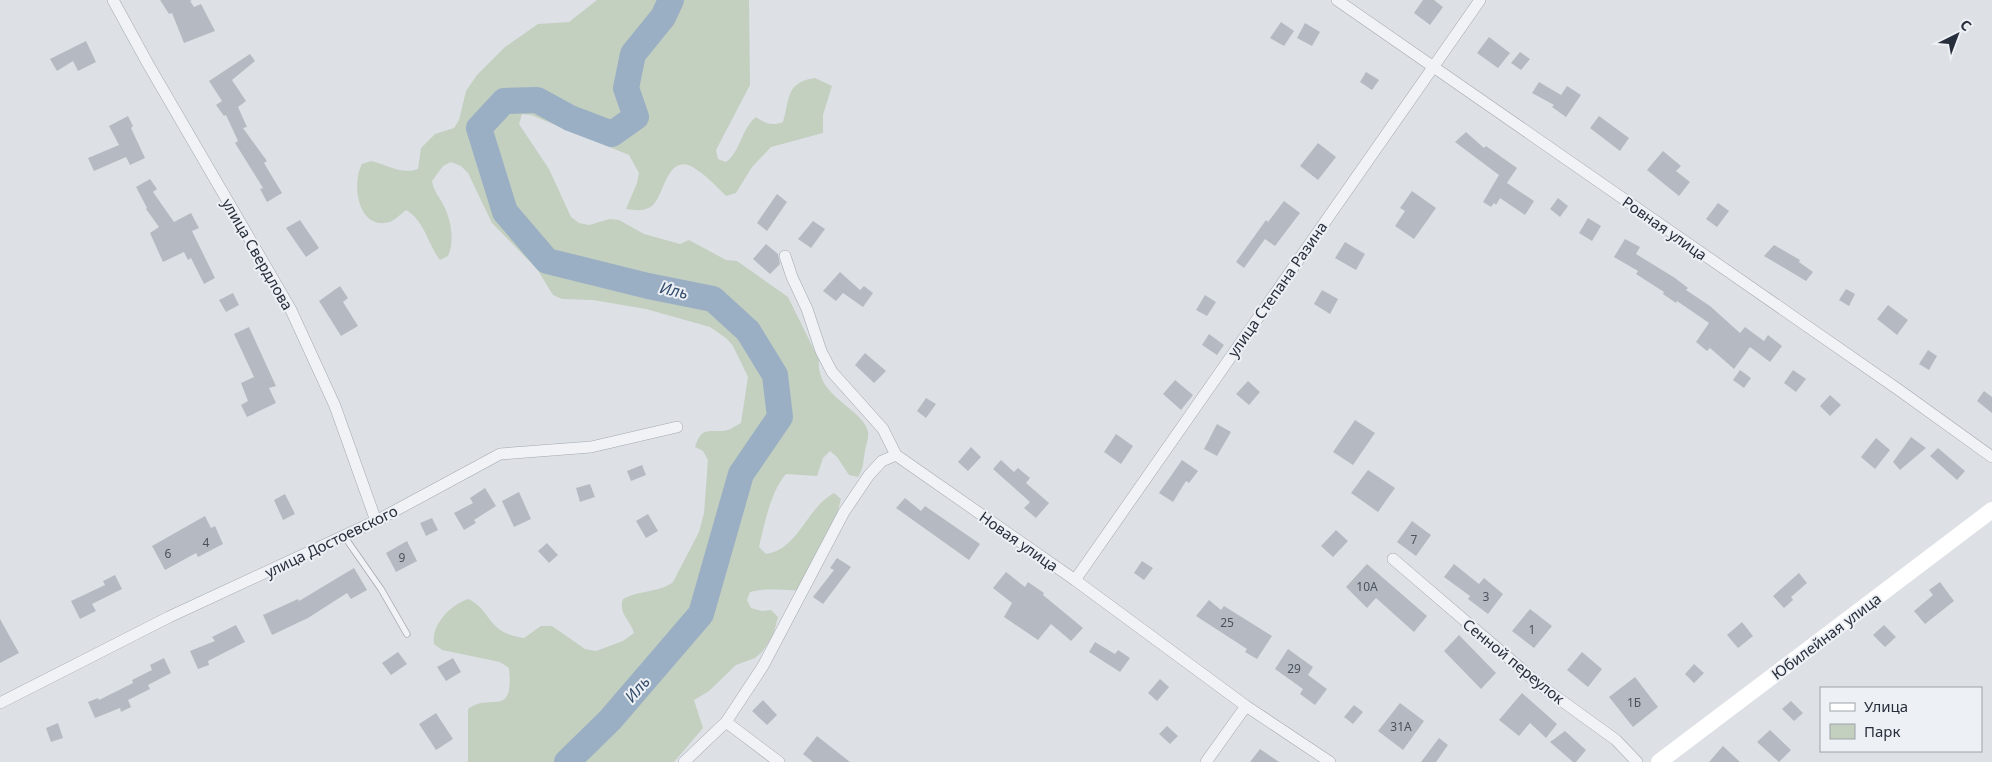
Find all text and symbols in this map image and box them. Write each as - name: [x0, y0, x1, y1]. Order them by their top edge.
- north arrow: [1932, 10, 1982, 60]
- text: С: [1956, 15, 1976, 35]
- street label: Ровная улица: [1619, 191, 1711, 265]
- street label: улица Свердлова: [218, 195, 298, 313]
- street label: улица Степана Разина: [1223, 217, 1331, 361]
- water label: Иль: [658, 276, 690, 304]
- street label: улица Достоевского: [261, 500, 401, 582]
- street label: Новая улица: [976, 506, 1062, 576]
- house number: 7: [1411, 531, 1418, 548]
- house number: 4: [203, 534, 210, 551]
- house number: 6: [165, 545, 172, 562]
- house number: 9: [399, 549, 406, 566]
- house number: 10А: [1356, 578, 1378, 595]
- house number: 3: [1483, 588, 1490, 605]
- street label: Юбилейная улица: [1767, 588, 1885, 684]
- house number: 25: [1220, 614, 1234, 631]
- street label: Сенной переулок: [1459, 614, 1569, 708]
- house number: 1: [1529, 621, 1535, 638]
- house number: 29: [1287, 660, 1301, 677]
- water label: Иль: [619, 671, 655, 707]
- legend: [1820, 687, 1982, 752]
- house number: 1Б: [1627, 694, 1641, 711]
- text: Улица: [1864, 696, 1908, 716]
- house number: 31А: [1390, 718, 1412, 735]
- text: Парк: [1864, 721, 1900, 741]

